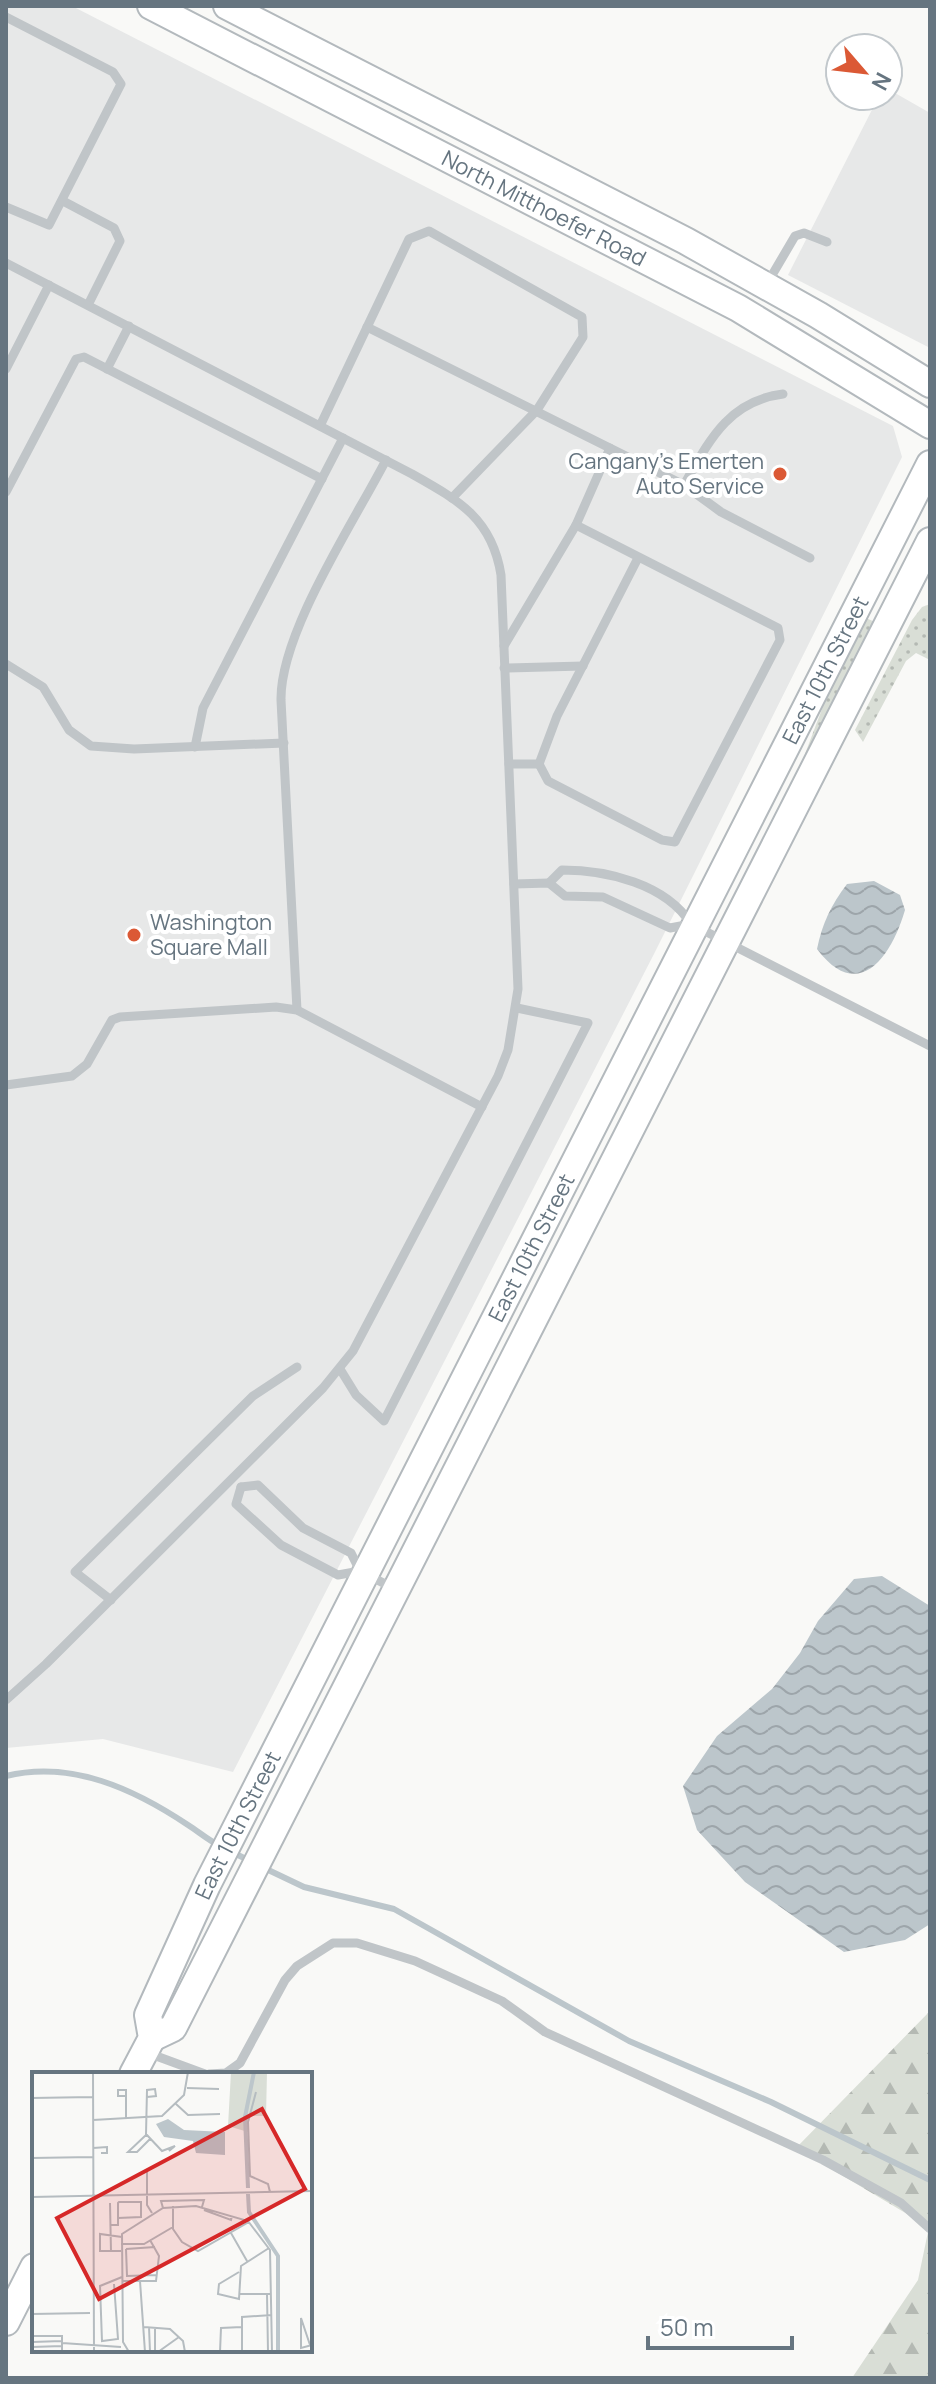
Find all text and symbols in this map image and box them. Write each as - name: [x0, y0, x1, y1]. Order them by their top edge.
- north arrow: [824, 32, 904, 112]
- text: N: [865, 67, 899, 95]
- street label: North Mitthoefer Road: [437, 143, 651, 273]
- place label: Cangany's Emerten Auto Service: [569, 446, 764, 501]
- marker: Cangany's Emerten Auto Service: [771, 465, 789, 483]
- street label: East 10th Street: [775, 591, 875, 749]
- place label: Washington Square Mall: [150, 907, 272, 962]
- marker: Washington Square Mall: [125, 926, 143, 944]
- street label: East 10th Street: [481, 1168, 582, 1327]
- street label: East 10th Street: [188, 1746, 288, 1904]
- inset map: [32, 2072, 312, 2352]
- scale bar: [648, 2300, 792, 2350]
- text: 50 m: [660, 2310, 714, 2343]

